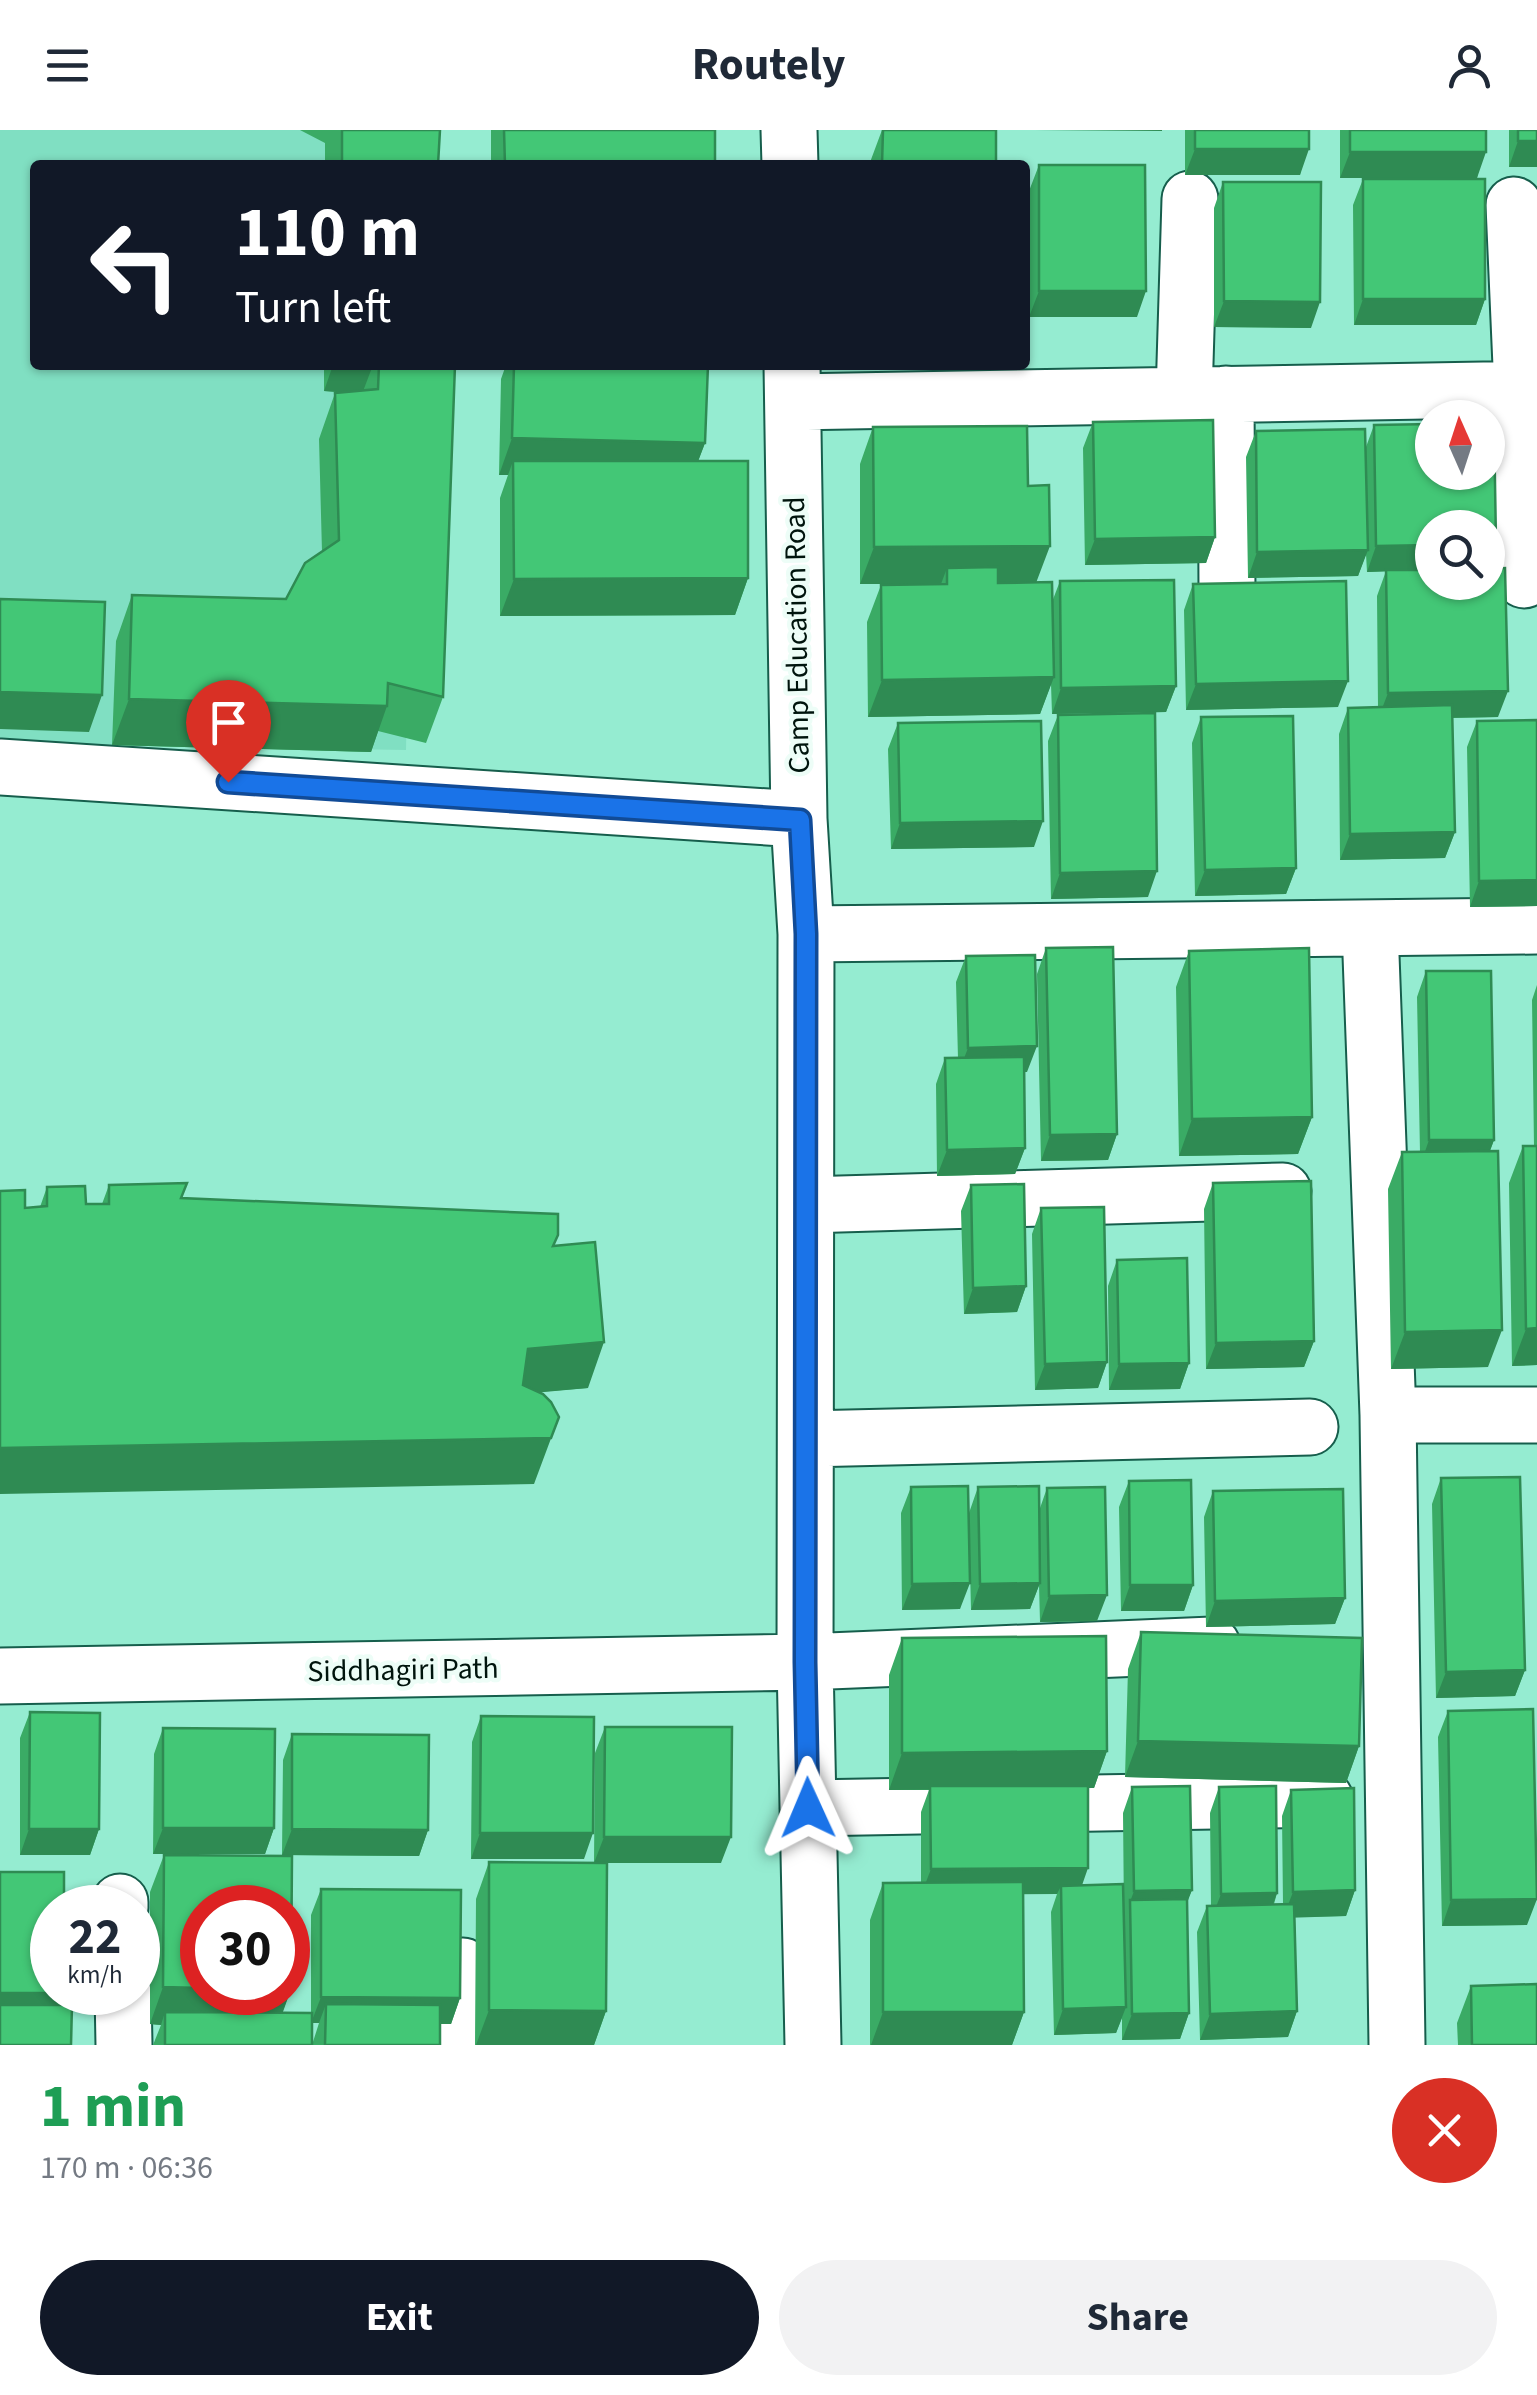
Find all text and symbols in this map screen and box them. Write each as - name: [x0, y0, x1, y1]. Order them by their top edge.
- text: Routely: [692, 33, 845, 97]
- icon: menu: [40, 38, 95, 93]
- icon: person: [1442, 38, 1497, 93]
- text: 110 m: [235, 183, 420, 283]
- icon: left: [70, 200, 200, 330]
- text: Turn left: [235, 276, 391, 340]
- north arrow: [1415, 400, 1505, 490]
- map controls: [1415, 400, 1505, 600]
- street label: Camp Education Road: [773, 496, 821, 774]
- button: search: [1415, 510, 1505, 600]
- pin: [186, 680, 271, 783]
- icon: arrive: [201, 695, 256, 750]
- street label: Siddhagiri Path: [307, 1647, 499, 1693]
- position arrow: [756, 1756, 860, 1860]
- speed limit sign: 30: [180, 1885, 310, 2015]
- text: 22: [69, 1902, 121, 1973]
- text: km/h: [67, 1957, 123, 1993]
- text: 1 min: [40, 2065, 186, 2150]
- button: close: [1392, 2078, 1497, 2183]
- text: 170 m · 06:36: [40, 2145, 213, 2191]
- button: Exit: [40, 2260, 759, 2375]
- button: Share: [779, 2260, 1497, 2375]

